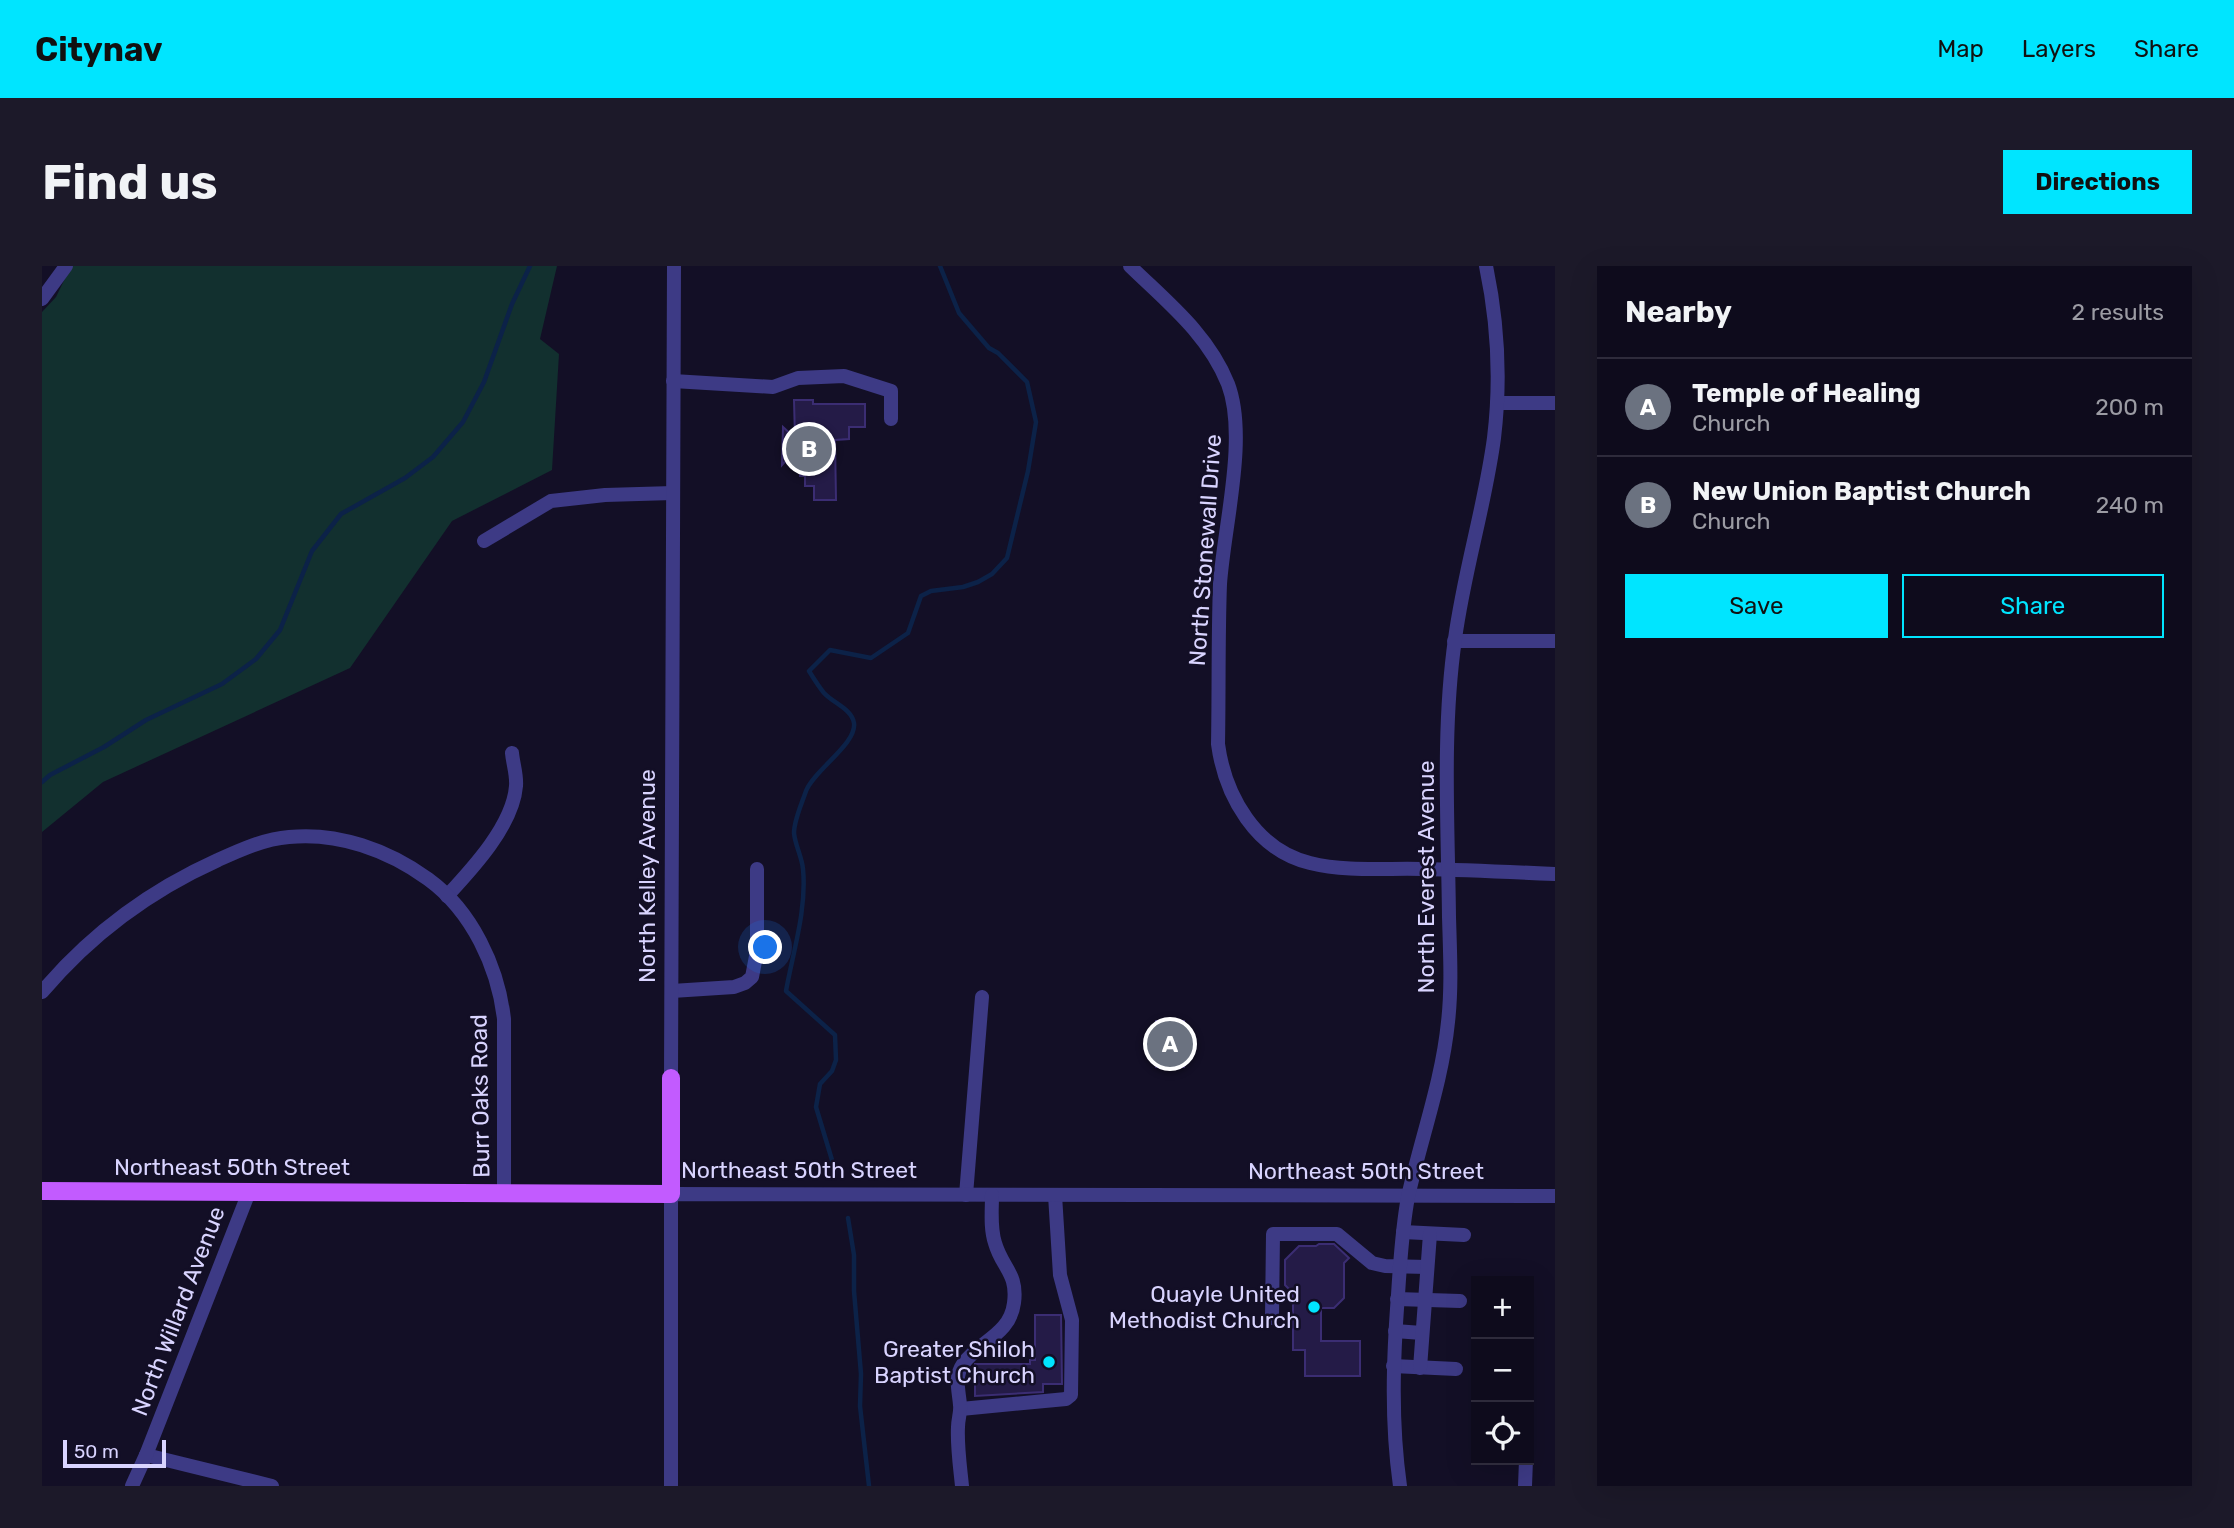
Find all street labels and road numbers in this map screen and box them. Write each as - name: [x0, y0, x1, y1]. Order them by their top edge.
- street label: North Stonewall Drive: [1183, 433, 1227, 667]
- street label: North Everest Avenue: [1412, 760, 1440, 994]
- street label: North Kelley Avenue: [633, 769, 661, 983]
- street label: Burr Oaks Road: [465, 1014, 495, 1178]
- street label: Northeast 50th Street: [114, 1153, 350, 1181]
- street label: Northeast 50th Street: [681, 1156, 917, 1184]
- street label: Northeast 50th Street: [1248, 1157, 1484, 1185]
- street label: North Willard Avenue: [125, 1202, 231, 1420]

